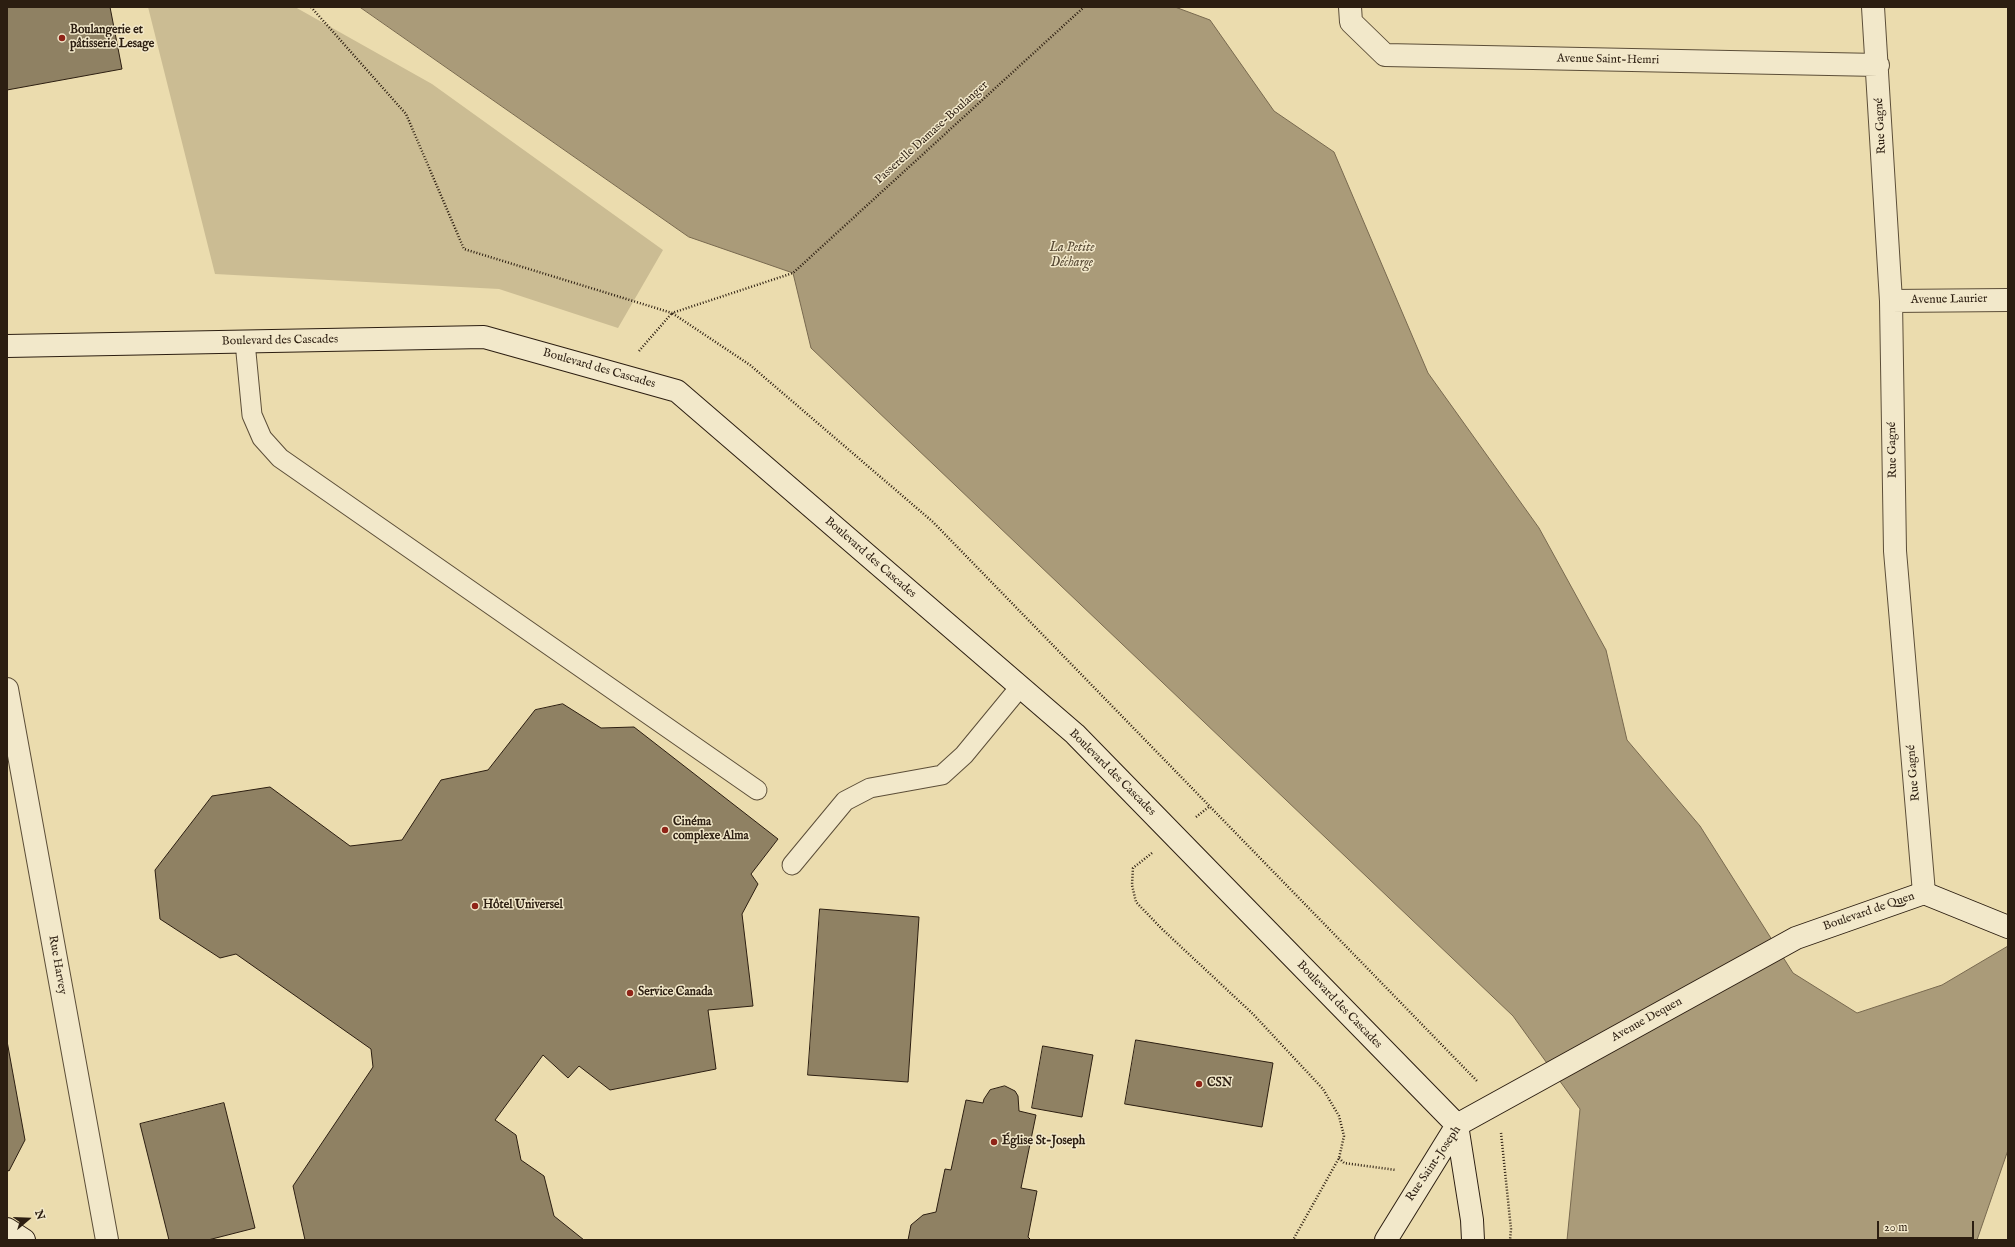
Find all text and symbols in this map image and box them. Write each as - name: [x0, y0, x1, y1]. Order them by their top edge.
- place label: Boulangerie et pâtisserie Lesage: [70, 24, 154, 52]
- marker: Boulangerie et pâtisserie Lesage: [57, 33, 67, 43]
- street label: Avenue Saint-Hemri: [1557, 52, 1659, 68]
- street label: Passerelle Damase-Boulanger: [873, 78, 991, 188]
- street label: Rue Gagné: [1872, 97, 1890, 155]
- water label: La Petite Décharge: [1049, 240, 1095, 271]
- street label: Avenue Laurier: [1911, 292, 1987, 308]
- street label: Boulevard des Cascades: [222, 333, 338, 349]
- street label: Boulevard des Cascades: [541, 346, 657, 392]
- street label: Rue Gagné: [1885, 422, 1901, 478]
- street label: Boulevard des Cascades: [821, 514, 919, 602]
- street label: Boulevard des Cascades: [1066, 727, 1158, 819]
- street label: Rue Gagné: [1904, 744, 1924, 802]
- place label: Cinéma complexe Alma: [673, 816, 749, 844]
- marker: Cinéma complexe Alma: [660, 825, 670, 835]
- street label: Boulevard de Quen: [1821, 890, 1917, 934]
- place label: Hôtel Universel: [483, 899, 563, 913]
- marker: Hôtel Universel: [470, 901, 480, 911]
- street label: Rue Harvey: [45, 934, 69, 996]
- street label: Boulevard des Cascades: [1293, 958, 1385, 1052]
- place label: Service Canada: [638, 986, 713, 1000]
- marker: Service Canada: [625, 988, 635, 998]
- street label: Avenue Dequen: [1609, 995, 1685, 1045]
- place label: CSN: [1207, 1077, 1232, 1091]
- marker: CSN: [1194, 1079, 1204, 1089]
- street label: Rue Saint-Joseph: [1404, 1124, 1464, 1204]
- place label: Église St-Joseph: [1002, 1135, 1085, 1149]
- marker: Église St-Joseph: [989, 1137, 999, 1147]
- north arrow: [8, 1199, 48, 1239]
- text: N: [31, 1208, 48, 1222]
- scale bar: [1879, 1213, 1976, 1239]
- text: 20 m: [1884, 1220, 1907, 1235]

